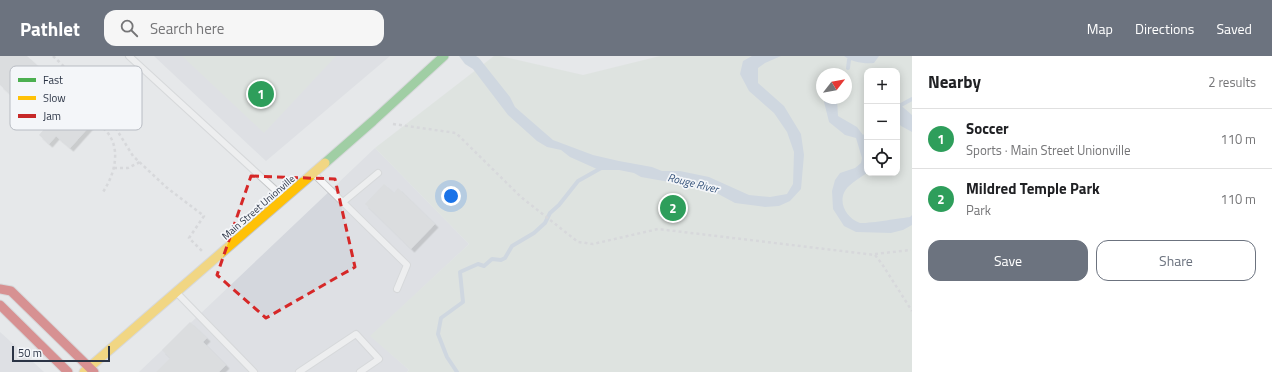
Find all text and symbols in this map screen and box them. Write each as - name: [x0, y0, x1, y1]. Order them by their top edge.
- search box: [104, 10, 384, 46]
- text: Pathlet: [20, 14, 80, 43]
- icon: search: [118, 17, 140, 39]
- text: Search here: [150, 17, 224, 40]
- text: Map: [1087, 18, 1113, 39]
- text: Directions: [1135, 18, 1194, 39]
- text: Saved: [1216, 18, 1252, 39]
- legend: [10, 66, 142, 130]
- north arrow: [816, 68, 852, 104]
- map controls: [864, 68, 900, 176]
- button: +: [864, 68, 900, 104]
- text: Nearby: [928, 69, 981, 95]
- text: Fast: [43, 72, 63, 88]
- text: 2 results: [1208, 72, 1256, 92]
- pin: 1: [248, 79, 274, 109]
- text: Slow: [43, 90, 66, 106]
- button: −: [864, 104, 900, 140]
- text: Jam: [43, 108, 61, 124]
- text: Soccer: [966, 117, 1009, 140]
- text: 1: [937, 129, 945, 149]
- text: 110 m: [1220, 129, 1256, 149]
- button: locate: [864, 140, 900, 176]
- text: Sports · Main Street Unionville: [966, 140, 1131, 160]
- water label: Rouge River: [666, 169, 721, 197]
- street label: Main Street Unionville: [219, 171, 298, 243]
- text: Mildred Temple Park: [966, 177, 1100, 200]
- your location: [441, 186, 461, 206]
- text: 2: [937, 189, 945, 209]
- text: 110 m: [1220, 189, 1256, 209]
- pin: 2: [660, 193, 686, 223]
- text: Park: [966, 200, 991, 220]
- button: Save: [928, 240, 1088, 281]
- button: Share: [1096, 240, 1256, 281]
- scale bar: [12, 344, 110, 363]
- text: 50 m: [18, 345, 42, 361]

